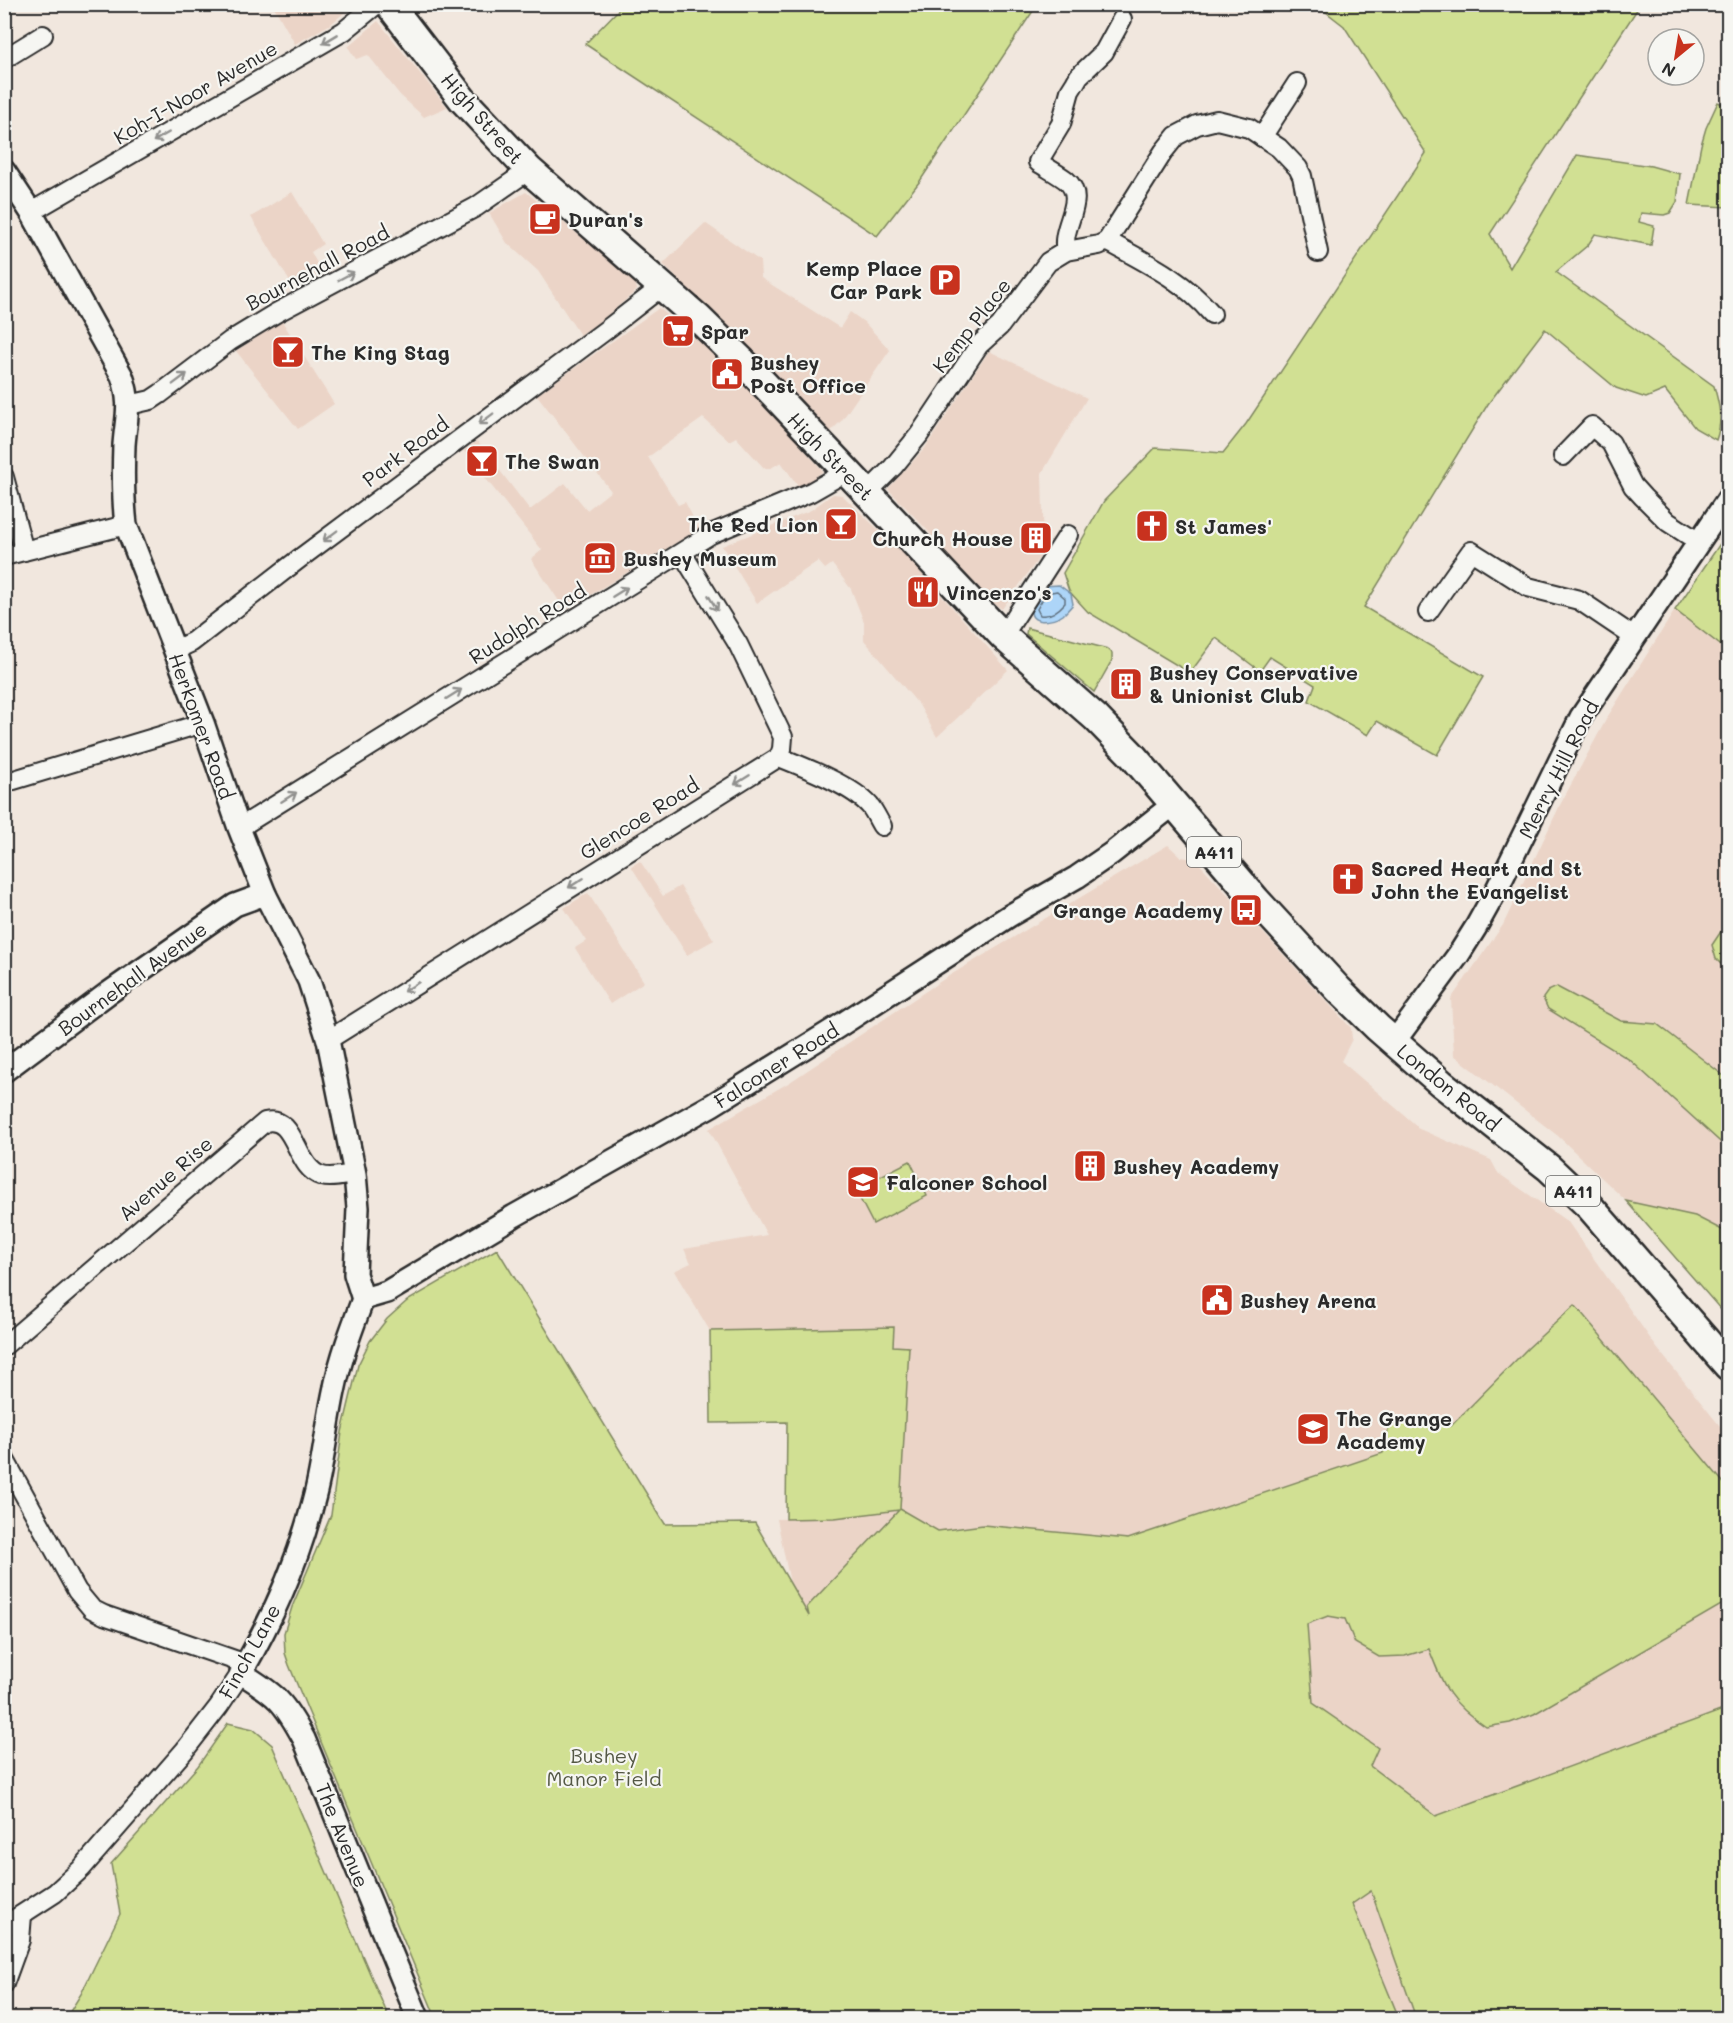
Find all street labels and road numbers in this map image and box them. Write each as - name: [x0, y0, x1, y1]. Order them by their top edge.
- street label: Koh-I-Noor Avenue: [108, 34, 282, 150]
- street label: High Street: [436, 67, 530, 169]
- street label: Bournehall Road: [241, 218, 393, 316]
- street label: Kemp Place: [926, 272, 1016, 378]
- street label: High Street: [782, 406, 880, 506]
- street label: Park Road: [357, 410, 453, 492]
- street label: Rudolph Road: [464, 577, 590, 669]
- street label: Herkomer Road: [163, 649, 241, 803]
- street label: Merry Hill Road: [1512, 695, 1604, 843]
- street label: Glencoe Road: [575, 771, 703, 865]
- road number: A411: [1187, 837, 1241, 867]
- street label: Bournehall Avenue: [52, 915, 212, 1041]
- street label: Falconer Road: [709, 1016, 843, 1114]
- street label: London Road: [1392, 1037, 1506, 1137]
- street label: Avenue Rise: [112, 1130, 218, 1226]
- road number: A411: [1546, 1176, 1600, 1206]
- street label: Finch Lane: [212, 1599, 286, 1703]
- street label: The Avenue: [310, 1779, 376, 1891]

